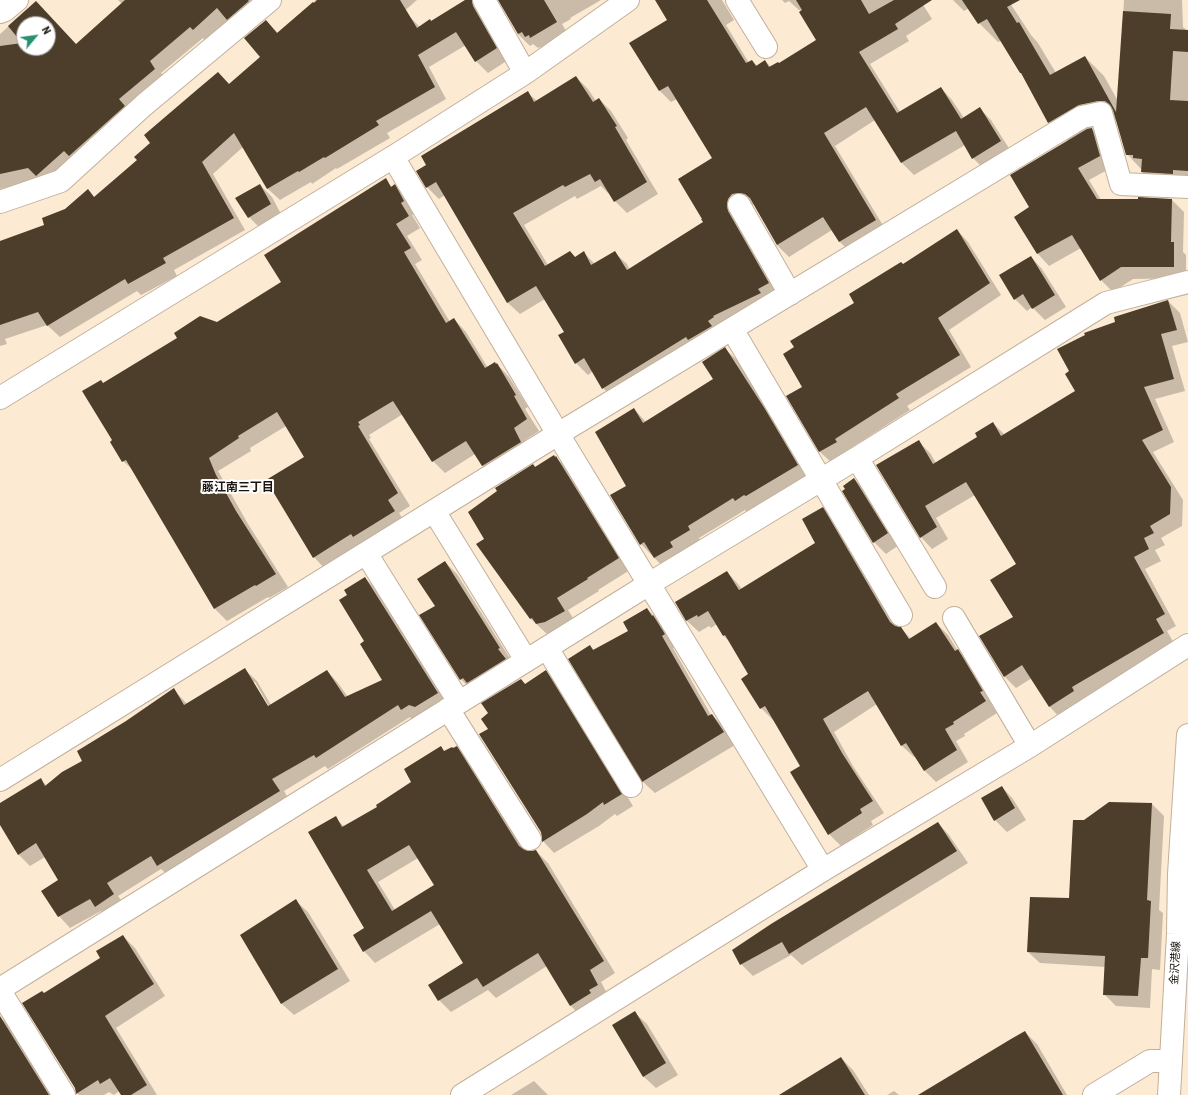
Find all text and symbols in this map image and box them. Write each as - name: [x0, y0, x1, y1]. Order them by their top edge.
- north arrow: [16, 16, 56, 56]
- text: N: [39, 24, 53, 37]
- district label: 藤江南三丁目: [202, 481, 274, 495]
- street label: 金沢港線: [1168, 941, 1184, 985]

